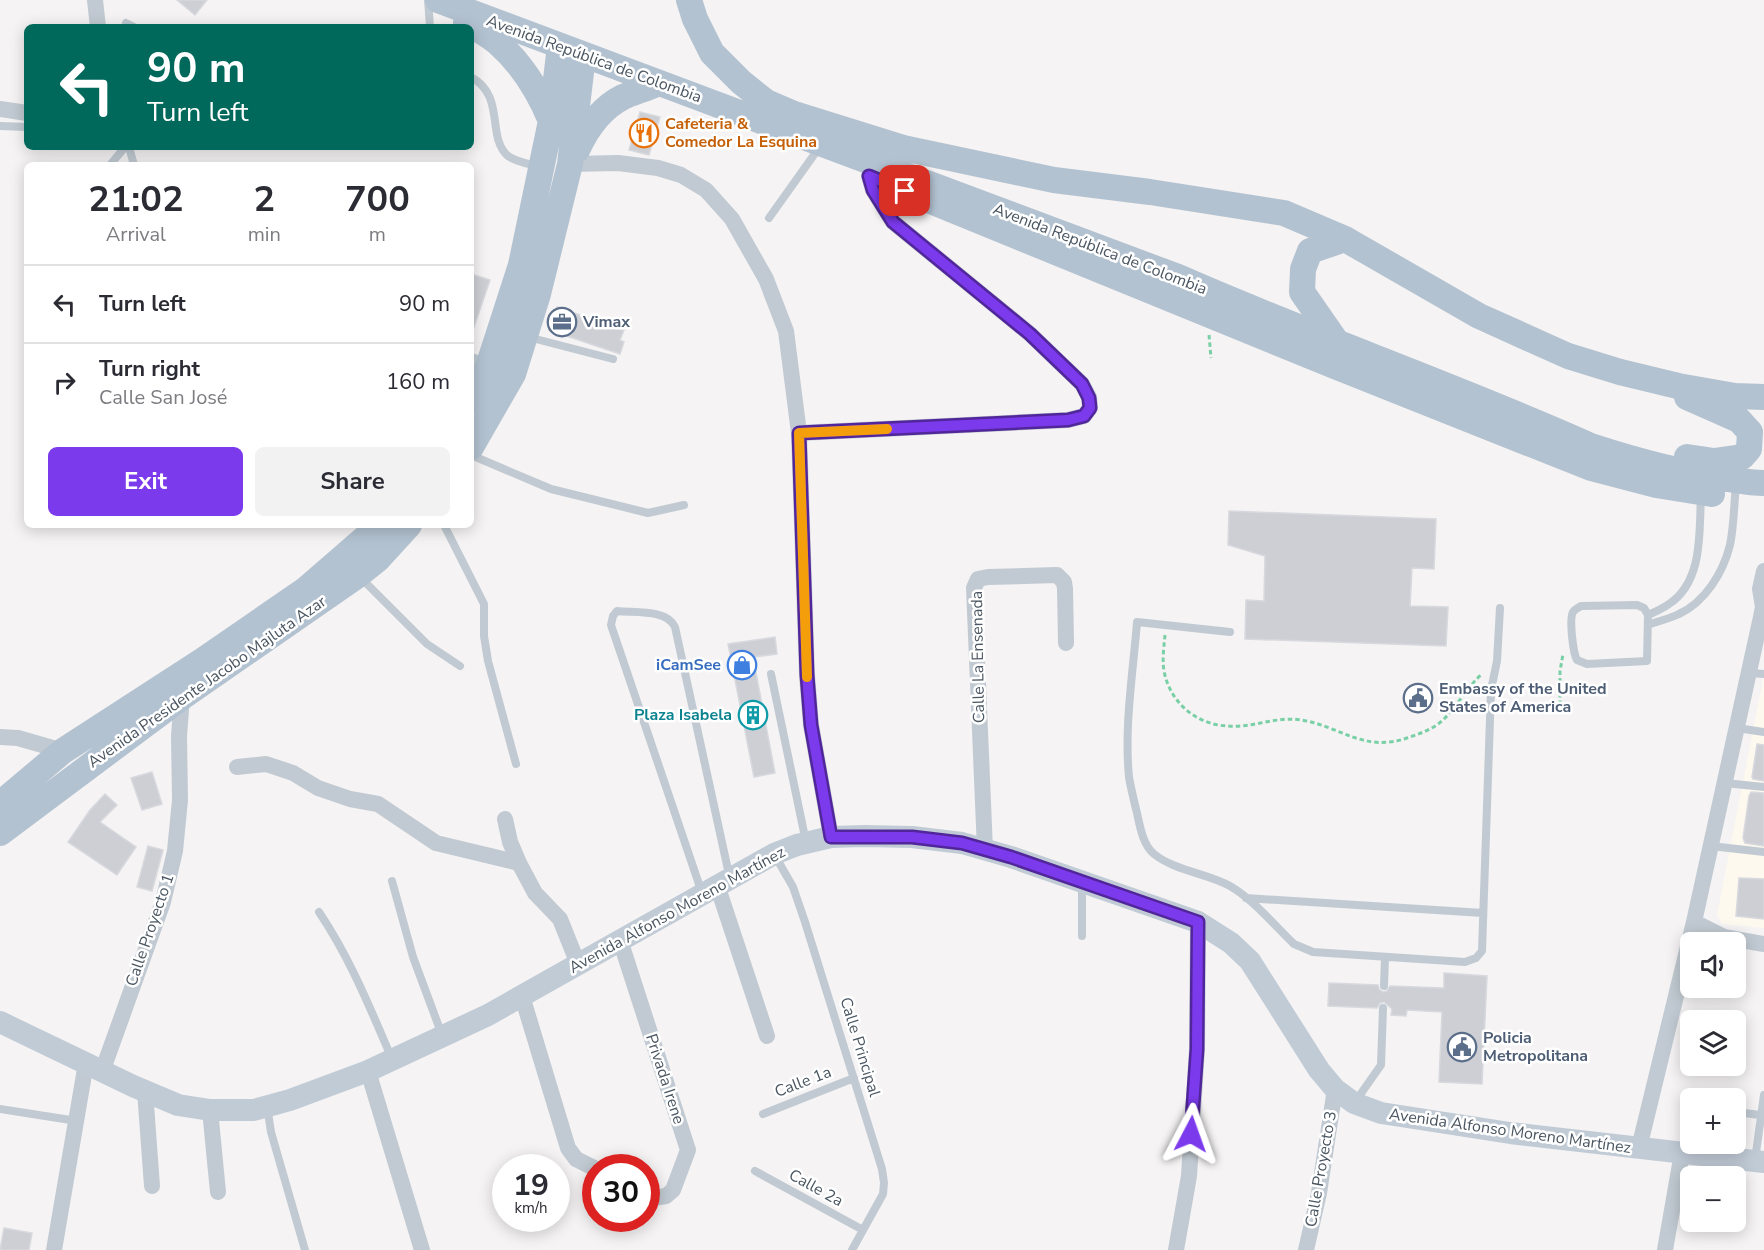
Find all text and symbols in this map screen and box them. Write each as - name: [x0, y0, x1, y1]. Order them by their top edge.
- street label: Avenida República de Colombia: [483, 10, 705, 108]
- text: 90 m: [147, 40, 246, 97]
- icon: left: [48, 48, 126, 126]
- text: Turn left: [147, 94, 248, 131]
- place label: Cafeteria & Comedor La Esquina: [665, 113, 817, 153]
- restaurant icon: Cafeteria & Comedor La Esquina: [628, 117, 660, 149]
- pin: [879, 165, 930, 216]
- icon: arrive: [888, 174, 921, 207]
- text: 21:02: [88, 175, 184, 224]
- text: 2: [253, 175, 275, 224]
- text: 700: [345, 175, 410, 224]
- street label: Avenida República de Colombia: [990, 198, 1210, 300]
- text: Arrival: [106, 221, 166, 248]
- text: min: [248, 221, 281, 248]
- text: m: [369, 221, 386, 248]
- icon: left: [48, 288, 81, 321]
- text: Turn left: [99, 289, 186, 319]
- text: 90 m: [399, 289, 450, 319]
- office icon: Vimax: [546, 306, 578, 338]
- place label: Vimax: [582, 311, 630, 333]
- text: Turn right: [99, 354, 200, 384]
- icon: right: [48, 366, 81, 399]
- text: 160 m: [386, 367, 450, 397]
- text: Calle San José: [99, 384, 228, 411]
- button: Exit: [48, 447, 243, 516]
- button: Share: [255, 447, 450, 516]
- street label: Avenida Presidente Jacobo Majluta Azar: [83, 591, 331, 773]
- street label: Calle La Ensenada: [966, 591, 990, 723]
- shop icon: iCamSee: [726, 649, 758, 681]
- place label: iCamSee: [656, 654, 721, 676]
- place label: Embassy of the United States of America: [1439, 678, 1607, 718]
- public building icon: Embassy of the United States of America: [1402, 682, 1434, 714]
- building icon: Plaza Isabela: [737, 699, 769, 731]
- place label: Plaza Isabela: [634, 704, 732, 726]
- street label: Avenida Alfonso Moreno Martínez: [565, 841, 789, 979]
- street label: Calle Proyecto 1: [120, 871, 180, 989]
- map controls: [1680, 932, 1746, 1232]
- button: sound: [1680, 932, 1746, 998]
- street label: Calle Principal: [834, 994, 886, 1100]
- button: layers: [1680, 1010, 1746, 1076]
- place label: Policia Metropolitana: [1483, 1027, 1588, 1067]
- street label: Privada Irene: [640, 1031, 690, 1127]
- public building icon: Policia Metropolitana: [1446, 1031, 1478, 1063]
- street label: Calle 1a: [771, 1061, 835, 1103]
- button: +: [1680, 1088, 1746, 1154]
- position arrow: [1159, 1102, 1223, 1166]
- street label: Avenida Alfonso Moreno Martínez: [1388, 1103, 1632, 1159]
- street label: Calle Proyecto 3: [1300, 1109, 1342, 1229]
- speed limit sign: 30: [582, 1154, 660, 1232]
- street label: Calle 2a: [785, 1164, 847, 1212]
- text: 19: [513, 1165, 549, 1206]
- button: −: [1680, 1166, 1746, 1232]
- text: km/h: [514, 1198, 548, 1218]

